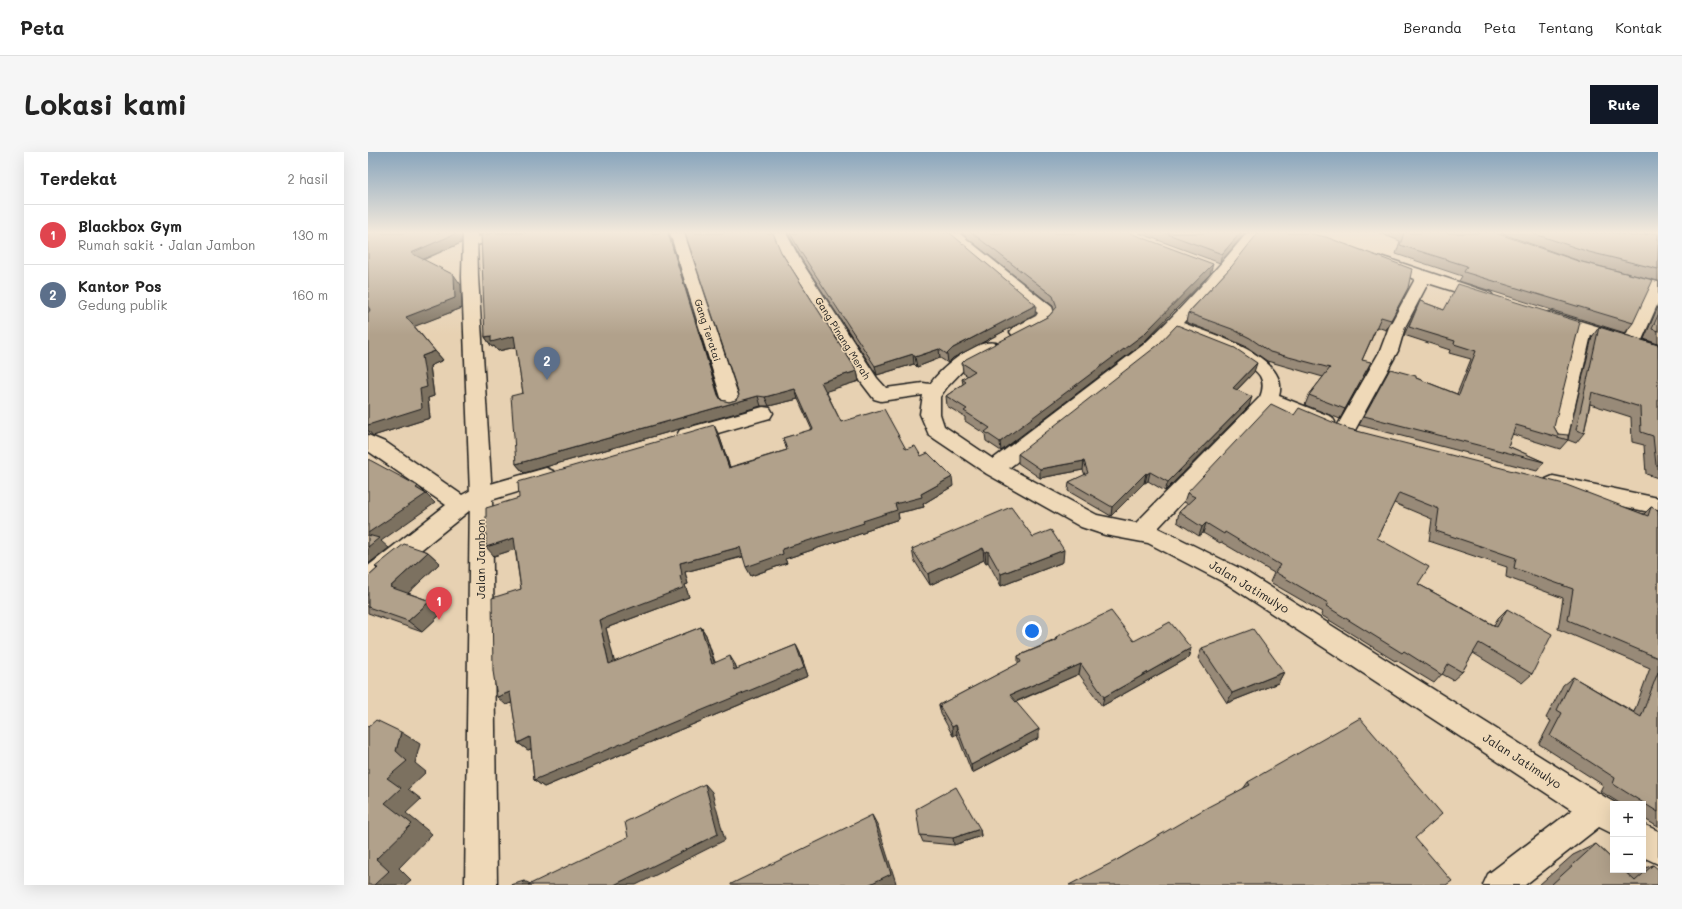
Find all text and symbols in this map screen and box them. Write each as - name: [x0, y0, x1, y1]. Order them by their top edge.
- text: Peta: [20, 15, 64, 40]
- text: Beranda: [1404, 18, 1462, 37]
- text: Peta: [1484, 18, 1516, 37]
- text: Tentang: [1538, 18, 1593, 37]
- text: Kontak: [1615, 18, 1662, 37]
- button: Rute: [1590, 85, 1658, 124]
- text: Lokasi kami: [24, 86, 187, 122]
- text: Terdekat: [40, 167, 117, 189]
- text: 2 hasil: [288, 170, 328, 187]
- text: Blackbox Gym: [78, 216, 182, 236]
- text: 1: [50, 226, 56, 243]
- text: 130 m: [292, 226, 328, 243]
- text: Rumah sakit · Jalan Jambon: [78, 236, 255, 253]
- text: Kantor Pos: [78, 276, 162, 296]
- text: 2: [49, 286, 57, 303]
- text: 160 m: [292, 286, 328, 303]
- street label: Gang Pinang Merah: [812, 294, 874, 382]
- text: Gedung publik: [78, 296, 168, 313]
- street label: Gang Teratai: [691, 297, 725, 363]
- pin: 2: [534, 347, 560, 380]
- street label: Jalan Jambon: [472, 519, 488, 599]
- street label: Jalan Jatimulyo: [1207, 556, 1292, 616]
- pin: 1: [426, 587, 452, 620]
- your location: [1022, 621, 1042, 641]
- street label: Jalan Jatimulyo: [1480, 729, 1565, 792]
- map controls: [1610, 801, 1646, 873]
- button: +: [1610, 801, 1646, 837]
- button: −: [1610, 837, 1646, 873]

